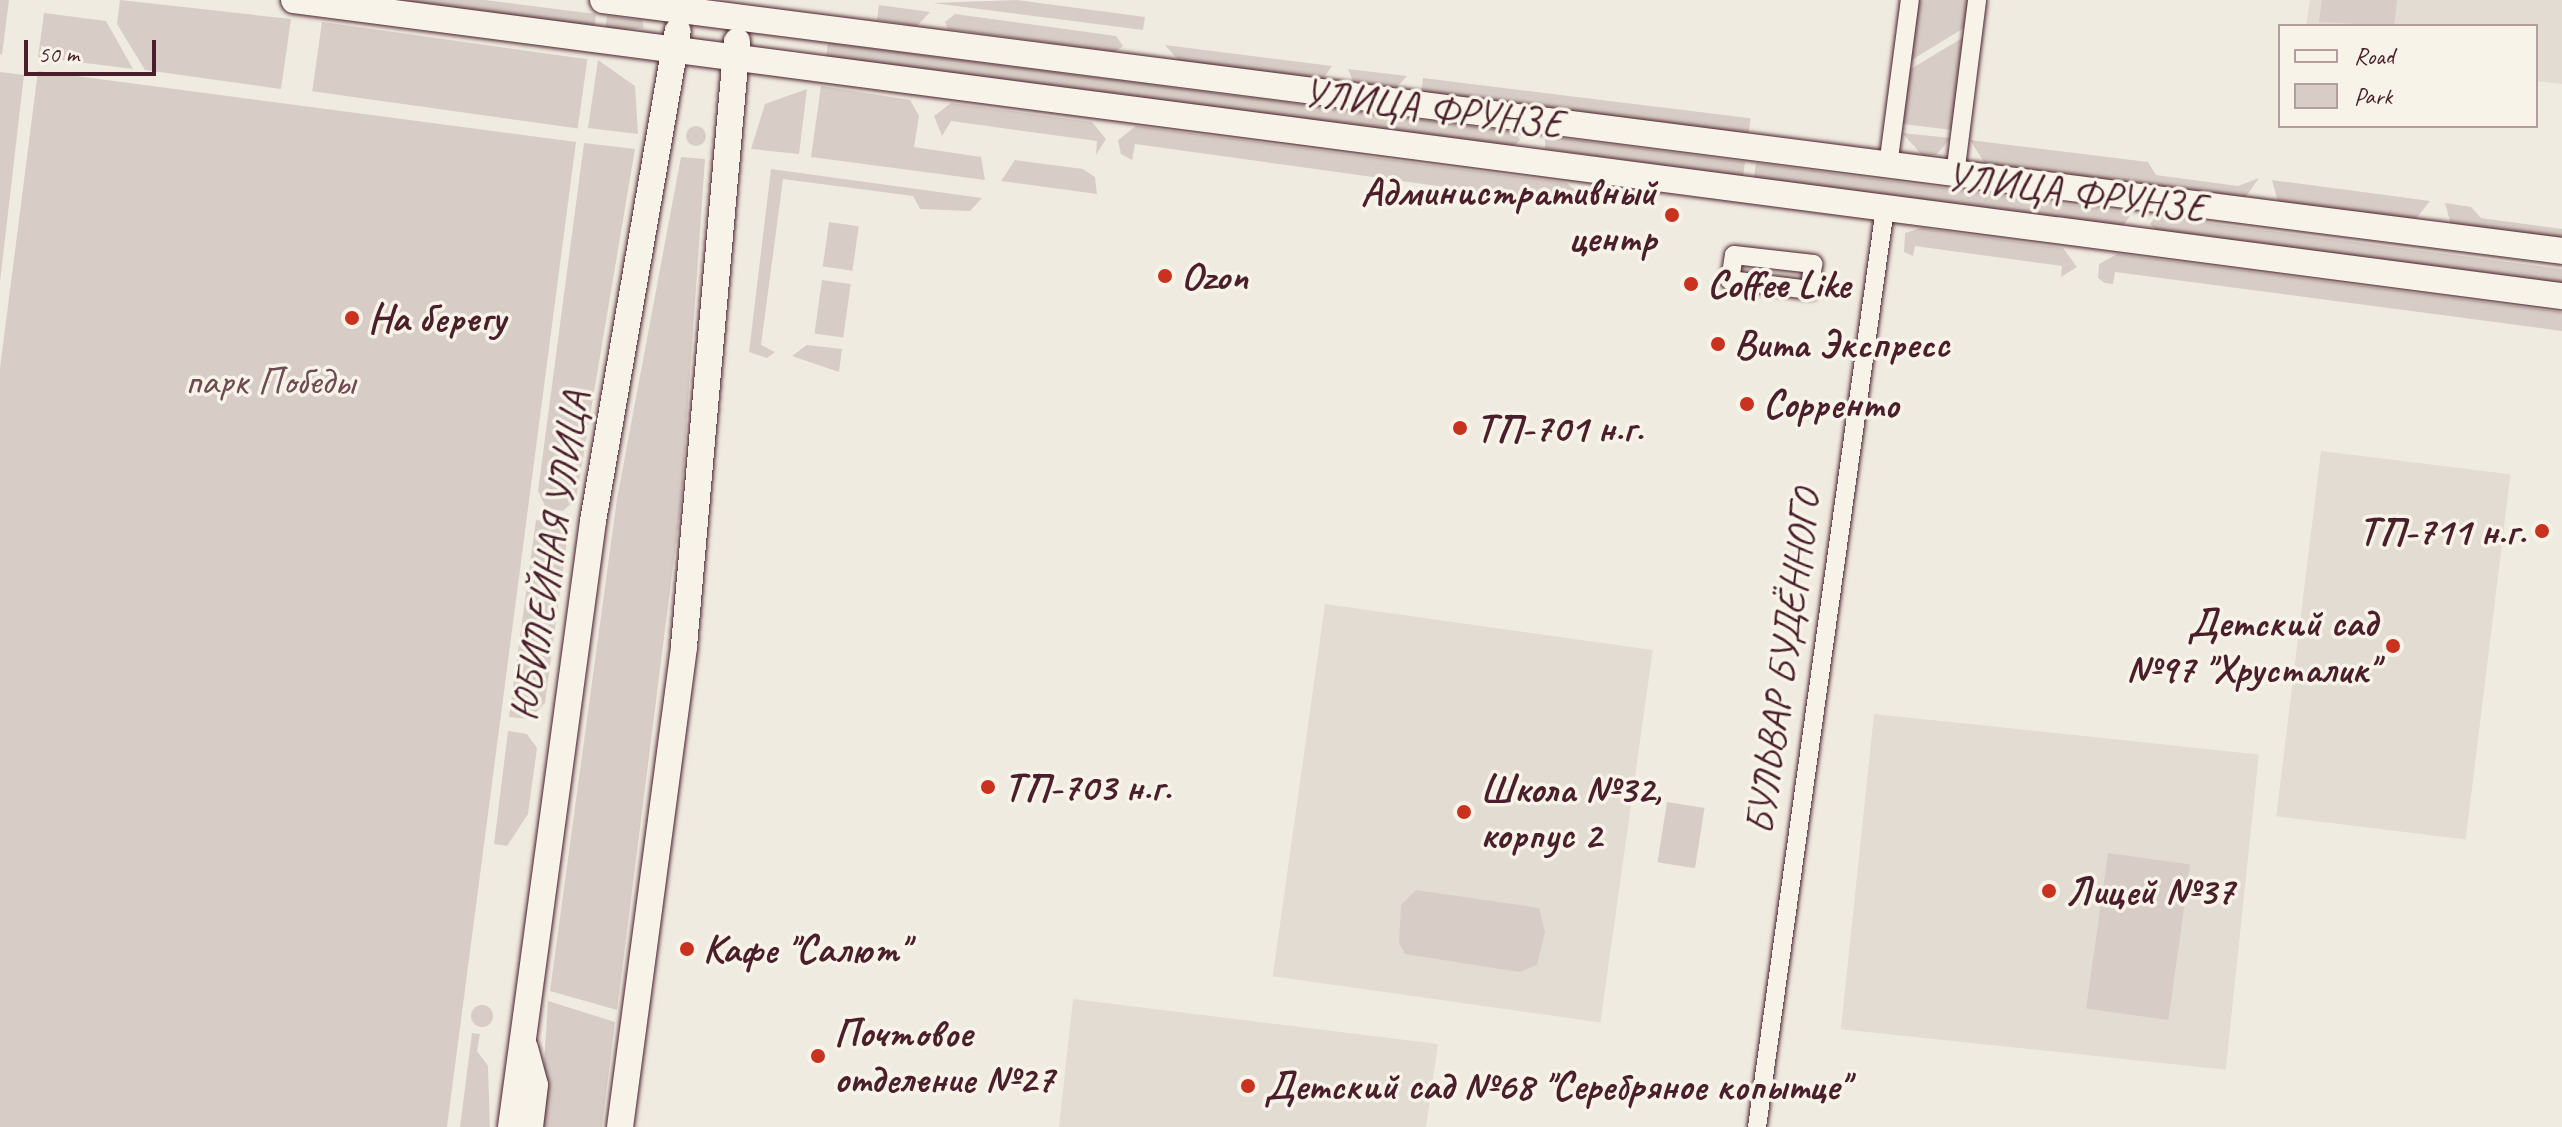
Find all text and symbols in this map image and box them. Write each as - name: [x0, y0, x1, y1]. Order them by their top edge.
- scale bar: [28, 24, 160, 74]
- legend: [2278, 24, 2538, 128]
- text: 50 m: [38, 39, 79, 69]
- text: Road: [2354, 41, 2394, 71]
- street label: УЛИЦА ФРУНЗЕ: [1303, 69, 1563, 147]
- text: Park: [2354, 81, 2392, 111]
- street label: УЛИЦА ФРУНЗЕ: [1946, 153, 2206, 231]
- place label: Административный центр: [1361, 168, 1656, 262]
- marker: Административный центр: [1663, 206, 1681, 224]
- place label: Ozon: [1181, 252, 1248, 300]
- place label: Coffee Like: [1707, 260, 1851, 308]
- marker: Ozon: [1156, 267, 1174, 285]
- marker: Coffee Like: [1682, 275, 1700, 293]
- place label: На берегу: [368, 294, 502, 342]
- marker: На берегу: [343, 309, 361, 327]
- place label: Вита Экспресс: [1734, 320, 1947, 368]
- marker: Вита Экспресс: [1709, 335, 1727, 353]
- park label: парк Победы: [185, 357, 355, 405]
- place label: Сорренто: [1763, 380, 1899, 428]
- street label: ЮБИЛЕЙНАЯ УЛИЦА: [500, 389, 600, 723]
- marker: Сорренто: [1738, 395, 1756, 413]
- place label: ТП-701 н.г.: [1476, 404, 1643, 452]
- marker: ТП-701 н.г.: [1451, 419, 1469, 437]
- street label: БУЛЬВАР БУДЁННОГО: [1735, 487, 1831, 837]
- place label: ТП-711 н.г.: [2359, 507, 2526, 555]
- marker: ТП-711 н.г.: [2533, 522, 2551, 540]
- place label: Детский сад №97 "Хрусталик": [2126, 599, 2377, 693]
- marker: Детский сад №97 "Хрусталик": [2384, 637, 2402, 655]
- place label: ТП-703 н.г.: [1004, 763, 1171, 811]
- place label: Школа №32, корпус 2: [1480, 765, 1662, 859]
- marker: ТП-703 н.г.: [979, 778, 997, 796]
- marker: Школа №32, корпус 2: [1455, 803, 1473, 821]
- place label: Лицей №37: [2065, 867, 2234, 915]
- marker: Лицей №37: [2040, 882, 2058, 900]
- place label: Кафе "Салют": [703, 925, 908, 973]
- marker: Кафе "Салют": [678, 940, 696, 958]
- place label: Почтовое отделение №27: [834, 1009, 1054, 1103]
- marker: Почтовое отделение №27: [809, 1047, 827, 1065]
- place label: Детский сад №68 "Серебряное копытце": [1264, 1062, 1848, 1110]
- marker: Детский сад №68 "Серебряное копытце": [1239, 1077, 1257, 1095]

